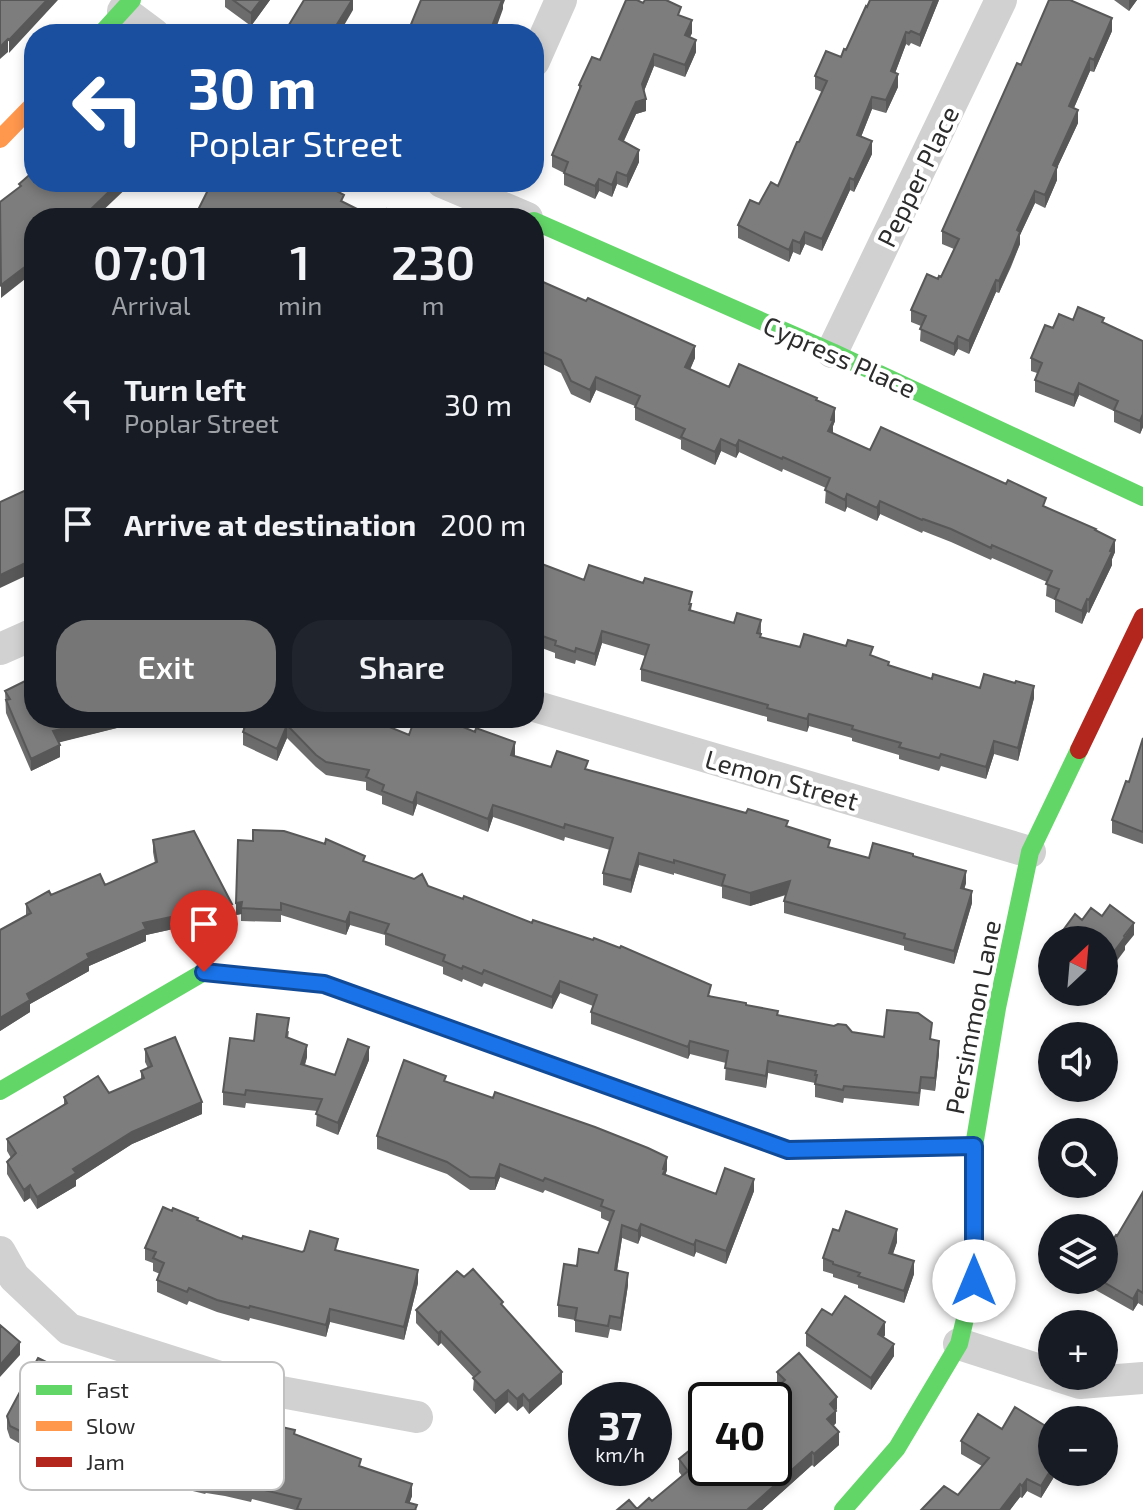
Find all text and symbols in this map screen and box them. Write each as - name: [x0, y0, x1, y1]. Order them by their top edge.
- text: 30 m: [188, 53, 317, 120]
- icon: left: [56, 56, 160, 160]
- street label: Pepper Place: [870, 101, 964, 251]
- text: Poplar Street: [188, 121, 403, 164]
- text: 07:01: [93, 232, 209, 290]
- text: 1: [290, 232, 310, 290]
- text: 230: [391, 232, 475, 290]
- text: Arrival: [111, 289, 191, 320]
- text: min: [278, 289, 322, 320]
- text: m: [422, 289, 444, 320]
- street label: Cypress Place: [759, 309, 921, 403]
- text: Turn left: [124, 371, 246, 407]
- icon: left: [56, 382, 100, 426]
- text: 30 m: [444, 386, 512, 422]
- text: Poplar Street: [124, 407, 279, 438]
- icon: arrive: [56, 502, 100, 546]
- text: Arrive at destination: [124, 506, 416, 542]
- text: 200 m: [440, 506, 526, 542]
- button: Exit: [56, 620, 276, 712]
- button: Share: [292, 620, 512, 712]
- street label: Lemon Street: [702, 742, 862, 816]
- pin: [170, 890, 238, 972]
- icon: arrive: [182, 902, 226, 946]
- street label: Persimmon Lane: [938, 917, 1006, 1117]
- north arrow: [1038, 926, 1118, 1006]
- map controls: [1038, 926, 1118, 1486]
- button: sound: [1038, 1022, 1118, 1102]
- button: search: [1038, 1118, 1118, 1198]
- button: layers: [1038, 1214, 1118, 1294]
- position arrow: [932, 1239, 1016, 1323]
- button: +: [1038, 1310, 1118, 1390]
- legend: [20, 1362, 284, 1490]
- text: Fast: [86, 1376, 129, 1402]
- speed limit sign: 40: [688, 1382, 792, 1486]
- text: 37: [598, 1400, 642, 1448]
- button: −: [1038, 1406, 1118, 1486]
- text: Slow: [86, 1412, 135, 1438]
- text: km/h: [595, 1442, 645, 1466]
- text: Jam: [86, 1448, 125, 1474]

